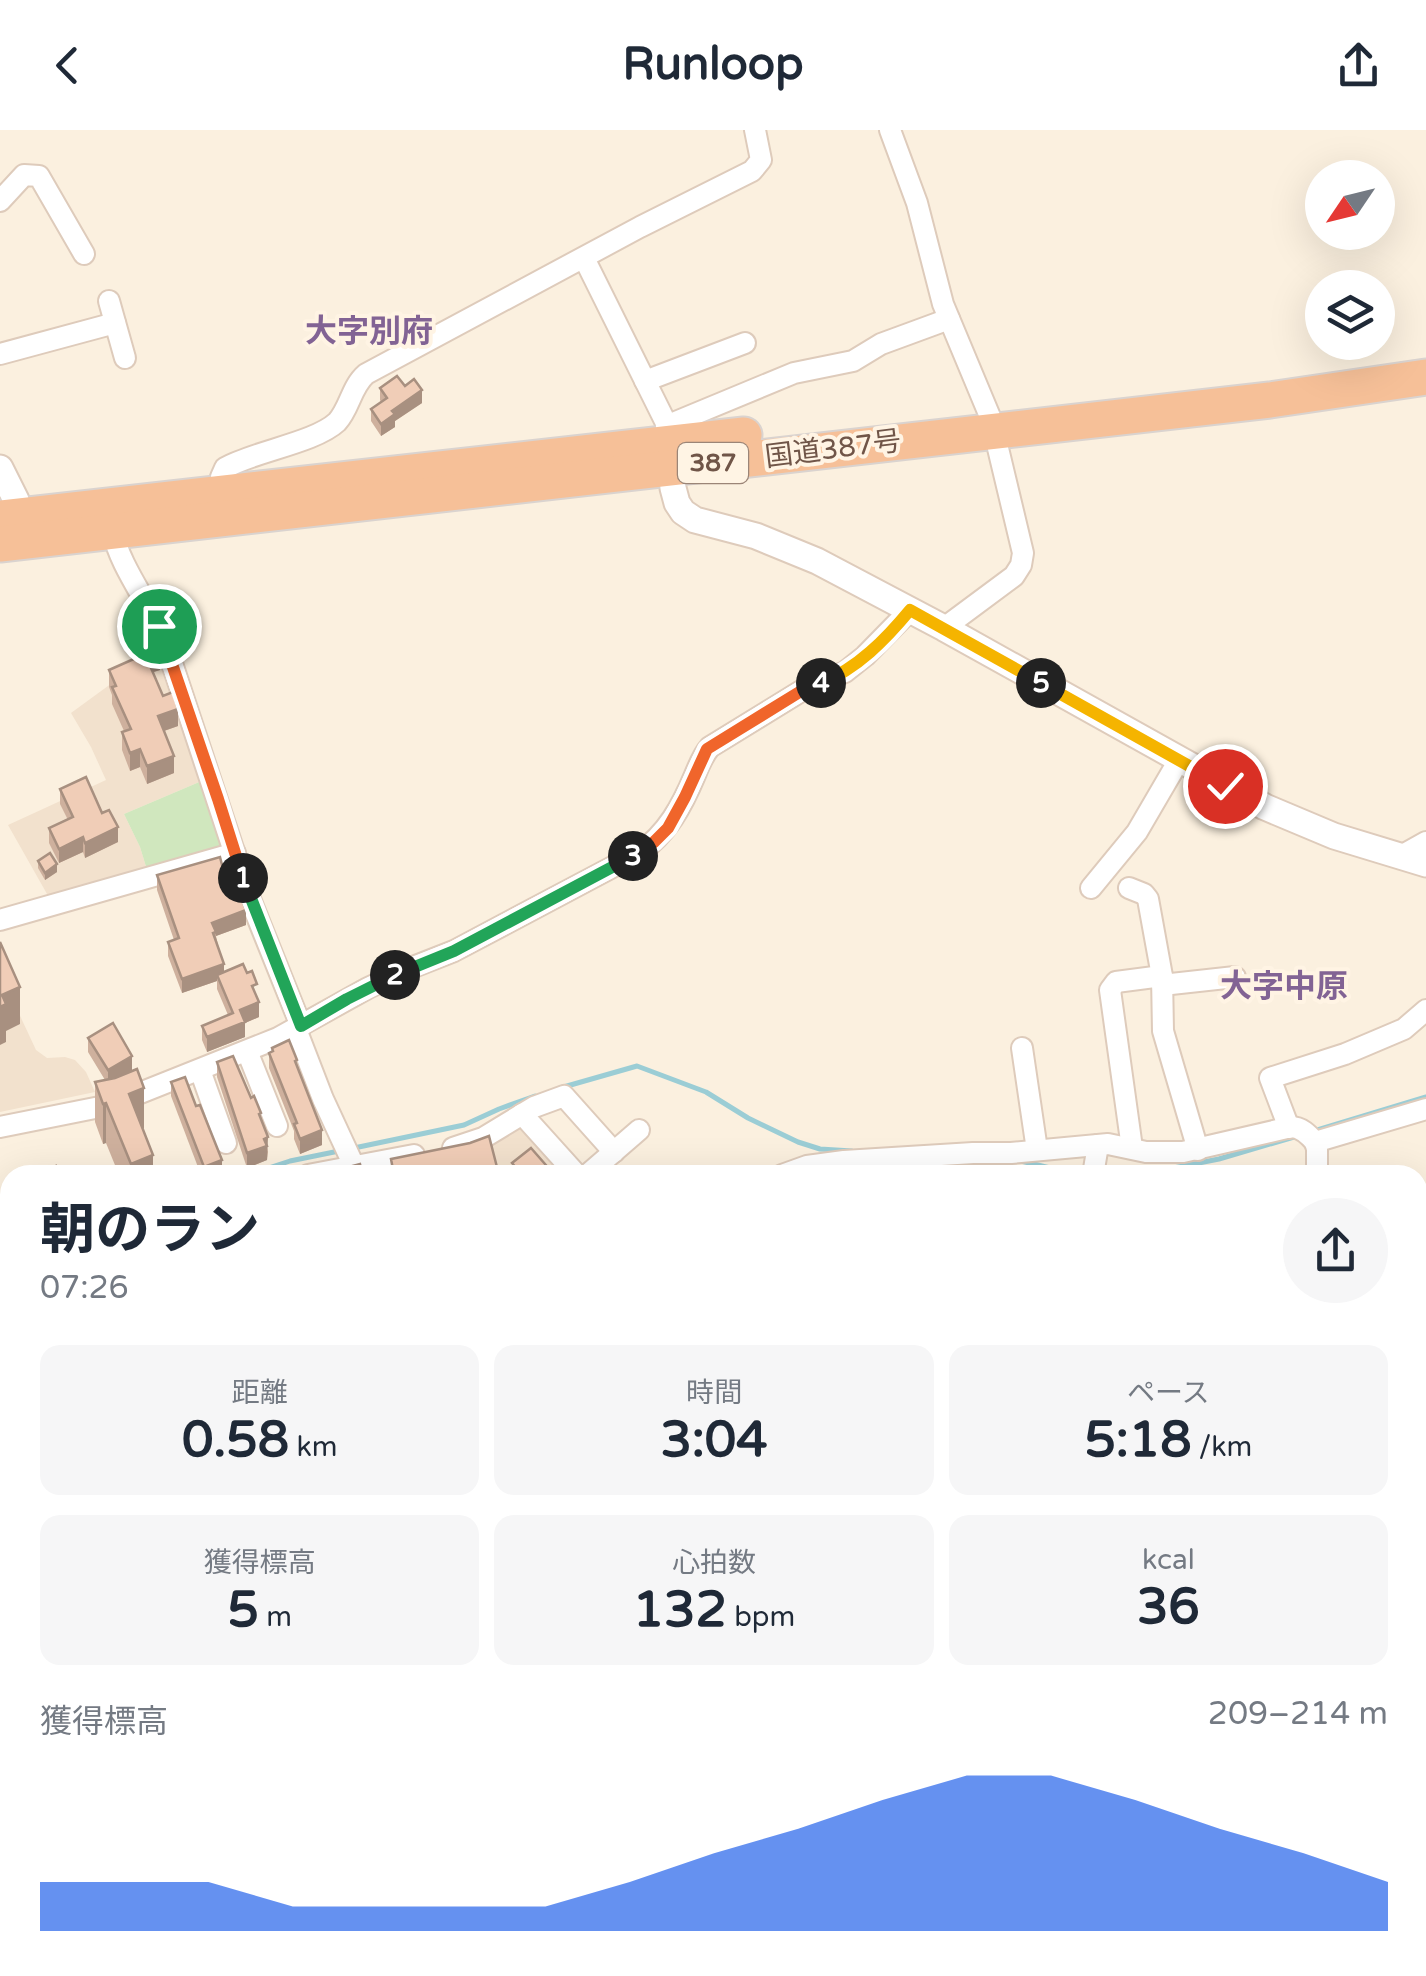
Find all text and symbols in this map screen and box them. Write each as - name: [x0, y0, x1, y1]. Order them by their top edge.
- icon: back: [40, 38, 95, 93]
- text: Runloop: [622, 38, 804, 92]
- icon: share: [1331, 38, 1386, 93]
- north arrow: [1305, 160, 1395, 250]
- map controls: [1305, 160, 1395, 360]
- button: layers: [1305, 270, 1395, 360]
- district label: 大字別府: [305, 313, 433, 351]
- street label: 国道387号: [763, 424, 903, 474]
- road number: 387: [678, 443, 748, 483]
- pin: [117, 584, 202, 669]
- icon: arrive: [132, 599, 187, 654]
- pin: 4: [796, 658, 846, 708]
- pin: 5: [1016, 658, 1066, 708]
- text: 4: [812, 666, 830, 700]
- text: 5: [1032, 666, 1050, 700]
- pin: [1183, 744, 1268, 829]
- icon: check: [1198, 759, 1253, 814]
- pin: 3: [608, 831, 658, 881]
- text: 3: [624, 839, 642, 873]
- pin: 1: [218, 853, 268, 903]
- text: 1: [234, 861, 252, 895]
- pin: 2: [370, 950, 420, 1000]
- text: 2: [386, 958, 404, 992]
- district label: 大字中原: [1220, 968, 1348, 1006]
- text: 朝のラン: [40, 1198, 260, 1264]
- button: share: [1283, 1198, 1388, 1303]
- text: 07:26: [40, 1269, 129, 1307]
- text: 距離: [232, 1376, 288, 1410]
- text: 時間: [686, 1376, 742, 1410]
- text: ペース: [1127, 1376, 1210, 1410]
- text: 0.58: [182, 1410, 289, 1470]
- text: 3:04: [660, 1410, 768, 1470]
- text: 5:18: [1084, 1410, 1192, 1470]
- text: km: [289, 1430, 337, 1464]
- text: /km: [1192, 1430, 1252, 1464]
- text: kcal: [1142, 1543, 1195, 1577]
- text: 獲得標高: [204, 1546, 316, 1580]
- text: 心拍数: [672, 1546, 756, 1580]
- text: 36: [1137, 1577, 1200, 1637]
- text: 5: [227, 1580, 259, 1640]
- text: 132: [633, 1580, 727, 1640]
- text: m: [259, 1600, 292, 1634]
- text: bpm: [727, 1600, 795, 1634]
- text: 209–214 m: [1208, 1695, 1388, 1733]
- text: 獲得標高: [40, 1703, 168, 1741]

